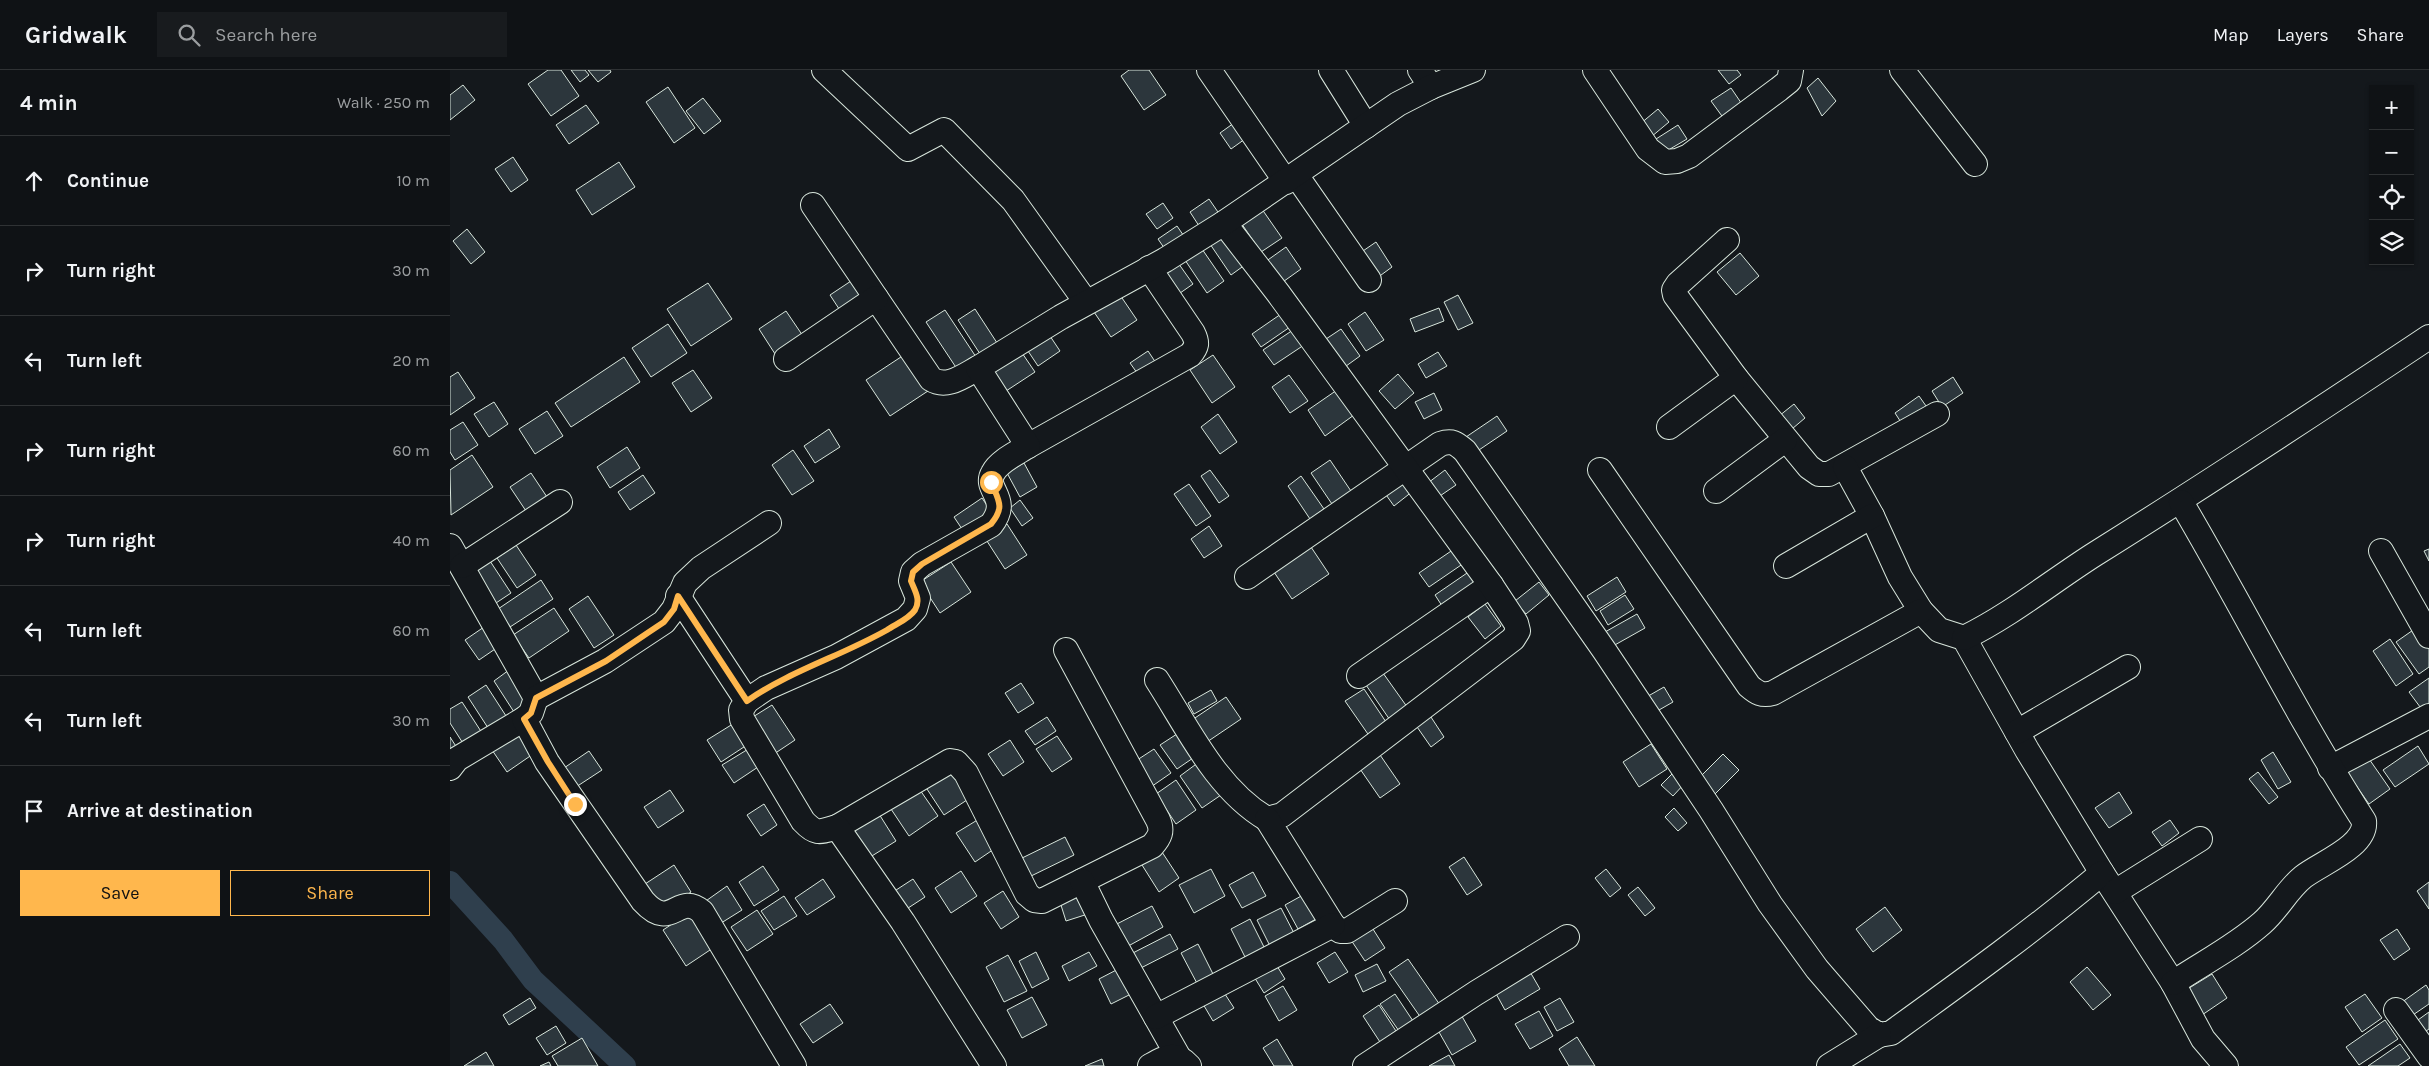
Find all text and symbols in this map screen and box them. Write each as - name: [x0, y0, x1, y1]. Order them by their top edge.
- search box: [157, 12, 507, 57]
- text: Gridwalk: [25, 21, 127, 49]
- icon: search: [175, 21, 203, 49]
- text: Search here: [215, 24, 317, 46]
- text: Map: [2213, 24, 2249, 46]
- text: Layers: [2277, 24, 2329, 46]
- text: Share: [2357, 24, 2404, 46]
- map controls: [2369, 85, 2414, 265]
- button: +: [2369, 85, 2414, 130]
- text: 4 min: [20, 91, 78, 115]
- text: Walk · 250 m: [337, 93, 430, 112]
- button: −: [2369, 130, 2414, 175]
- icon: ahead: [20, 167, 48, 195]
- text: Continue: [67, 170, 149, 192]
- text: 10 m: [396, 171, 430, 190]
- button: locate: [2369, 175, 2414, 220]
- button: layers: [2369, 220, 2414, 265]
- icon: right: [20, 257, 48, 285]
- text: Turn right: [67, 260, 156, 282]
- text: 30 m: [392, 261, 430, 280]
- icon: left: [20, 347, 48, 375]
- text: Turn left: [67, 350, 142, 372]
- text: 20 m: [392, 351, 430, 370]
- icon: right: [20, 437, 48, 465]
- text: Turn right: [67, 440, 156, 462]
- text: 60 m: [393, 441, 430, 460]
- route start: [980, 471, 1003, 494]
- icon: right: [20, 527, 48, 555]
- text: Turn right: [67, 530, 156, 552]
- text: 40 m: [393, 531, 430, 550]
- icon: left: [20, 617, 48, 645]
- text: Turn left: [67, 620, 142, 642]
- text: 60 m: [393, 621, 430, 640]
- icon: left: [20, 707, 48, 735]
- text: Turn left: [67, 710, 142, 732]
- text: 30 m: [392, 711, 430, 730]
- route end: [564, 793, 587, 816]
- icon: arrive: [20, 797, 48, 825]
- text: Arrive at destination: [67, 800, 253, 822]
- button: Save: [20, 870, 220, 916]
- button: Share: [230, 870, 430, 916]

